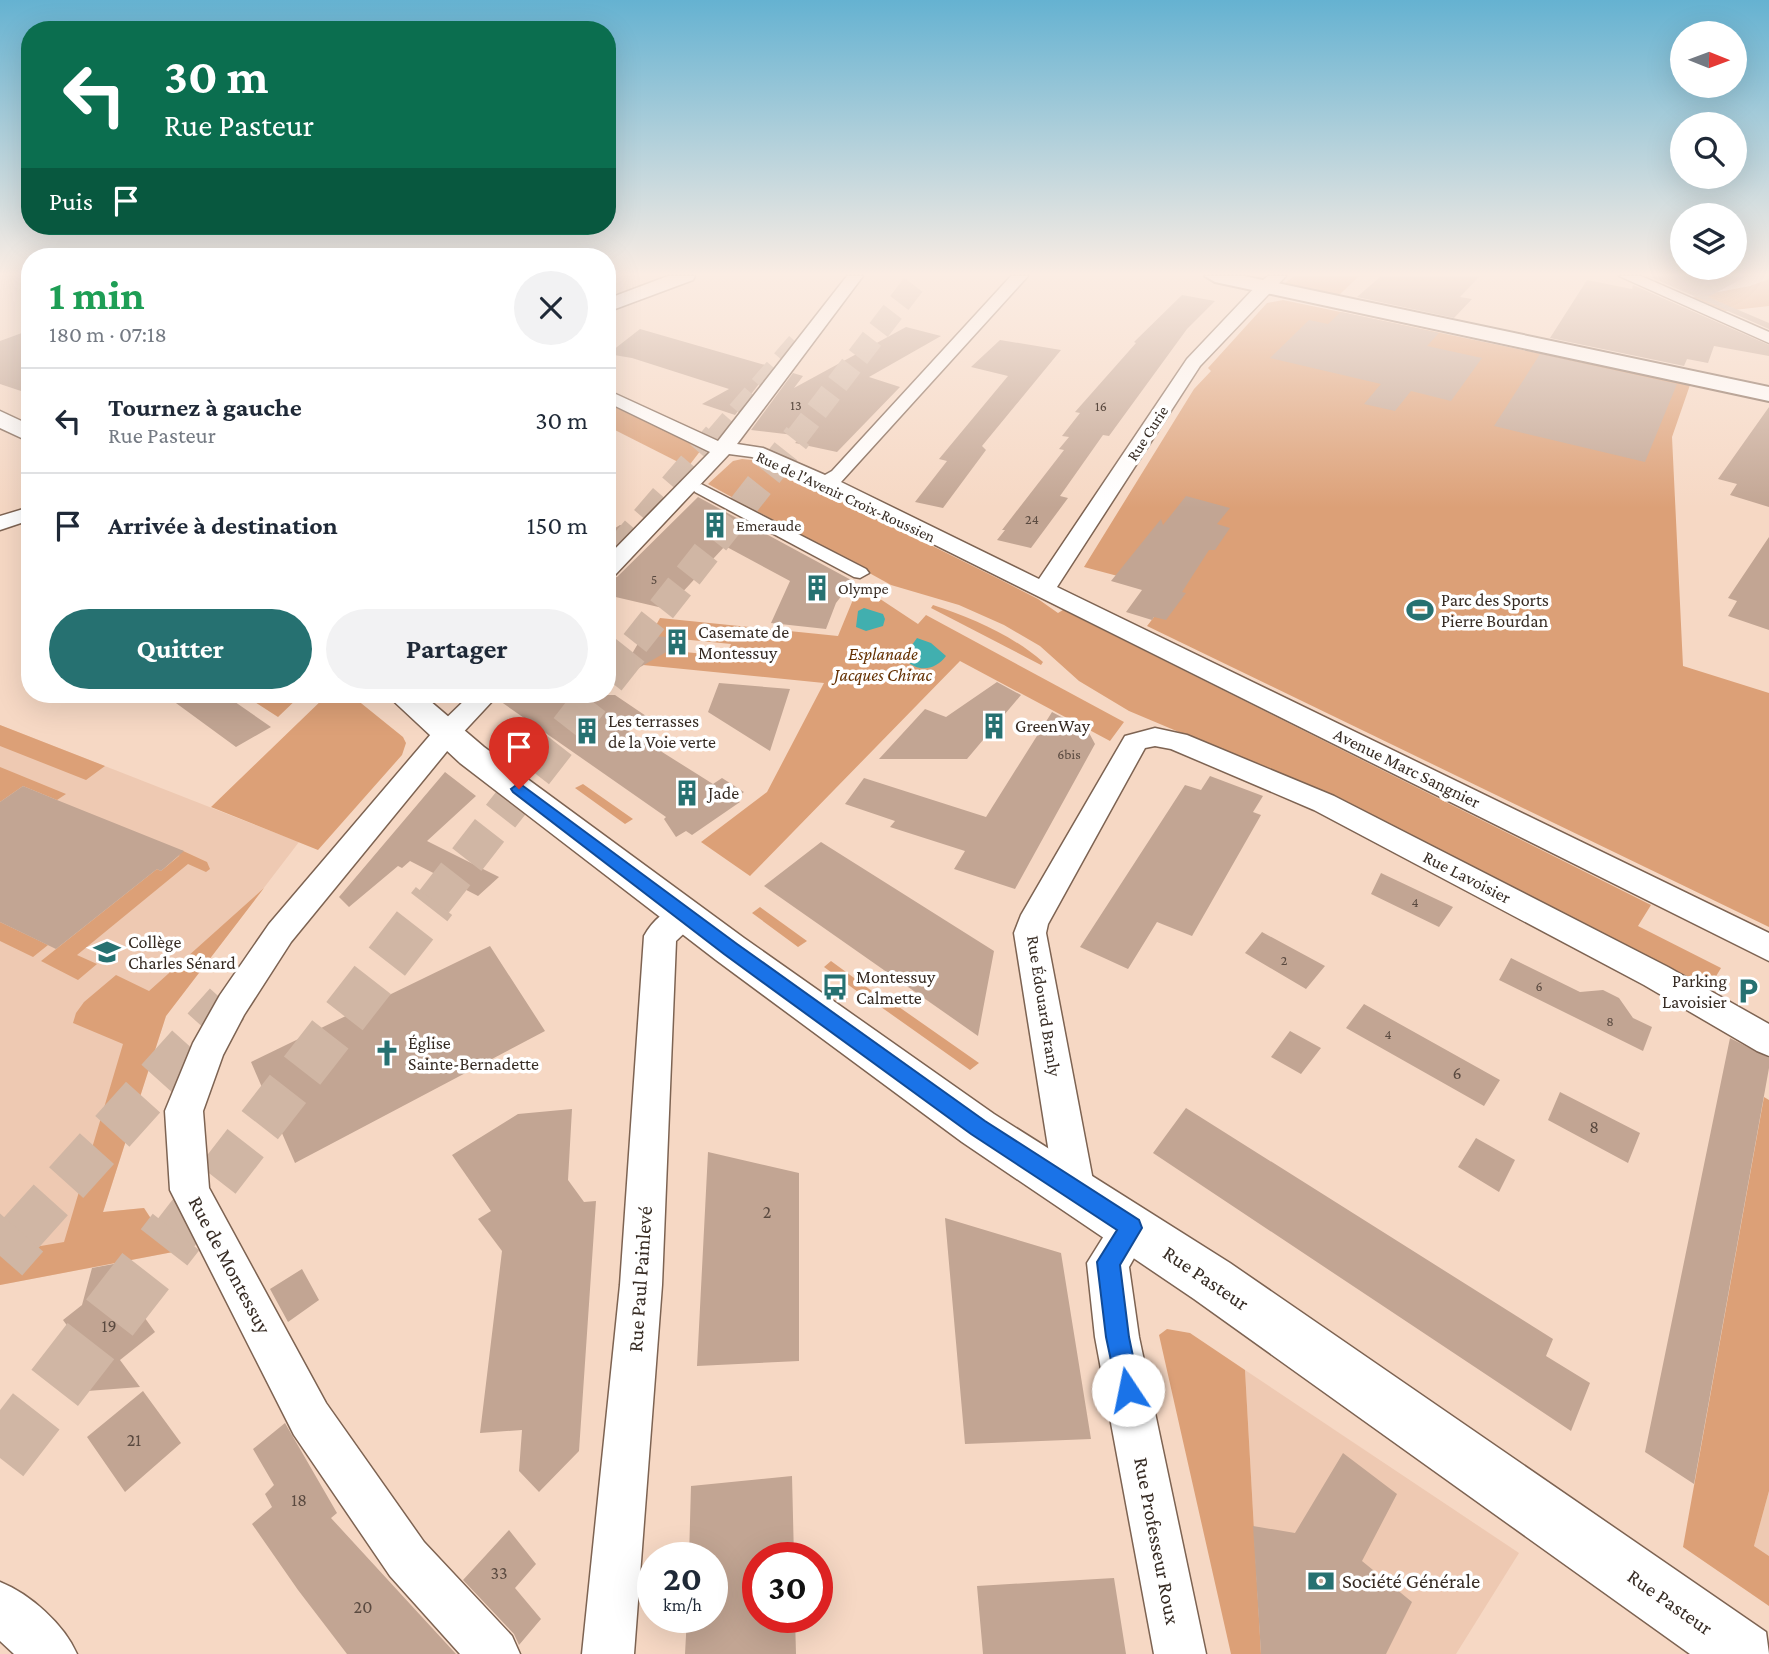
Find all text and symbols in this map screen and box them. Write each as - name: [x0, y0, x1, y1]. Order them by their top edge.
- north arrow: [1670, 21, 1746, 98]
- map controls: [1670, 21, 1747, 280]
- icon: left: [49, 49, 140, 140]
- text: 30 m: [164, 49, 269, 104]
- text: Rue Pasteur: [164, 107, 314, 143]
- button: search: [1670, 112, 1747, 189]
- icon: arrive: [107, 182, 145, 220]
- text: Puis: [49, 187, 93, 216]
- button: layers: [1670, 203, 1747, 280]
- text: 1 min: [49, 271, 145, 318]
- button: close: [514, 271, 588, 345]
- text: 180 m · 07:18: [49, 321, 167, 347]
- text: Tournez à gauche: [108, 393, 302, 422]
- house number: 13: [790, 397, 802, 413]
- house number: 16: [1095, 398, 1107, 414]
- icon: left: [49, 402, 87, 440]
- street label: Rue Curie: [1123, 403, 1171, 464]
- text: 30 m: [535, 406, 588, 435]
- text: Rue Pasteur: [108, 422, 216, 448]
- street label: Rue de l'Avenir Croix-Roussien: [754, 447, 938, 546]
- icon: arrive: [49, 507, 87, 545]
- building icon: Emeraude: [700, 510, 730, 540]
- text: Arrivée à destination: [108, 511, 338, 540]
- text: 150 m: [527, 511, 588, 540]
- house number: 24: [1025, 511, 1039, 527]
- place label: Emeraude: [736, 517, 801, 534]
- house number: 5: [651, 571, 657, 587]
- building icon: Olympe: [802, 573, 832, 603]
- place label: Olympe: [838, 580, 889, 598]
- place label: Parc des Sports Pierre Bourdan: [1441, 590, 1549, 631]
- sports icon: Parc des Sports Pierre Bourdan: [1405, 595, 1435, 625]
- button: Quitter: [49, 609, 312, 689]
- button: Partager: [326, 609, 588, 689]
- place label: Casemate de Montessuy: [698, 622, 789, 663]
- building icon: Casemate de Montessuy: [662, 627, 692, 657]
- park label: Esplanade Jacques Chirac: [831, 644, 933, 685]
- place label: Les terrasses de la Voie verte: [608, 711, 716, 752]
- building icon: GreenWay: [979, 711, 1009, 741]
- building icon: Les terrasses de la Voie verte: [572, 716, 602, 746]
- place label: GreenWay: [1015, 716, 1091, 736]
- pin: [489, 717, 549, 789]
- street label: Avenue Marc Sangnier: [1331, 724, 1484, 812]
- icon: arrive: [500, 728, 538, 766]
- house number: 6bis: [1057, 746, 1081, 762]
- building icon: Jade: [672, 778, 702, 808]
- place label: Jade: [706, 783, 739, 803]
- street label: Rue Lavoisier: [1420, 846, 1515, 908]
- house number: 4: [1411, 894, 1419, 910]
- place label: Collège Charles Sénard: [128, 932, 236, 973]
- street label: Rue Édouard Branly: [1023, 934, 1065, 1079]
- school or university icon: Collège Charles Sénard: [92, 937, 122, 967]
- house number: 2: [1281, 952, 1288, 968]
- place label: Montessuy Calmette: [856, 967, 936, 1008]
- place label: Parking Lavoisier: [1662, 971, 1728, 1012]
- bus stop icon: Montessuy Calmette: [820, 972, 850, 1002]
- parking icon: Parking Lavoisier: [1733, 976, 1763, 1006]
- house number: 6: [1535, 978, 1543, 994]
- house number: 8: [1606, 1013, 1614, 1029]
- house number: 4: [1384, 1026, 1392, 1042]
- place label: Église Sainte-Bernadette: [408, 1033, 539, 1074]
- church icon: Église Sainte-Bernadette: [372, 1038, 402, 1068]
- house number: 6: [1452, 1063, 1462, 1083]
- house number: 8: [1589, 1117, 1599, 1137]
- street label: Rue de Montessuy: [184, 1192, 277, 1338]
- house number: 2: [763, 1202, 771, 1222]
- street label: Rue Paul Painlevé: [623, 1205, 657, 1353]
- street label: Rue Pasteur: [1158, 1241, 1254, 1316]
- house number: 19: [101, 1316, 117, 1336]
- position arrow: [1091, 1353, 1165, 1427]
- house number: 21: [127, 1430, 141, 1450]
- street label: Rue Professeur Roux: [1129, 1455, 1185, 1627]
- house number: 18: [291, 1490, 307, 1510]
- speed limit sign: 30: [742, 1542, 833, 1633]
- text: 20: [663, 1559, 702, 1598]
- house number: 33: [491, 1563, 508, 1583]
- street label: Rue Pasteur: [1623, 1564, 1718, 1640]
- bank icon: Société Générale: [1306, 1566, 1336, 1596]
- place label: Société Générale: [1342, 1569, 1480, 1593]
- text: km/h: [663, 1595, 702, 1615]
- house number: 20: [354, 1597, 372, 1617]

